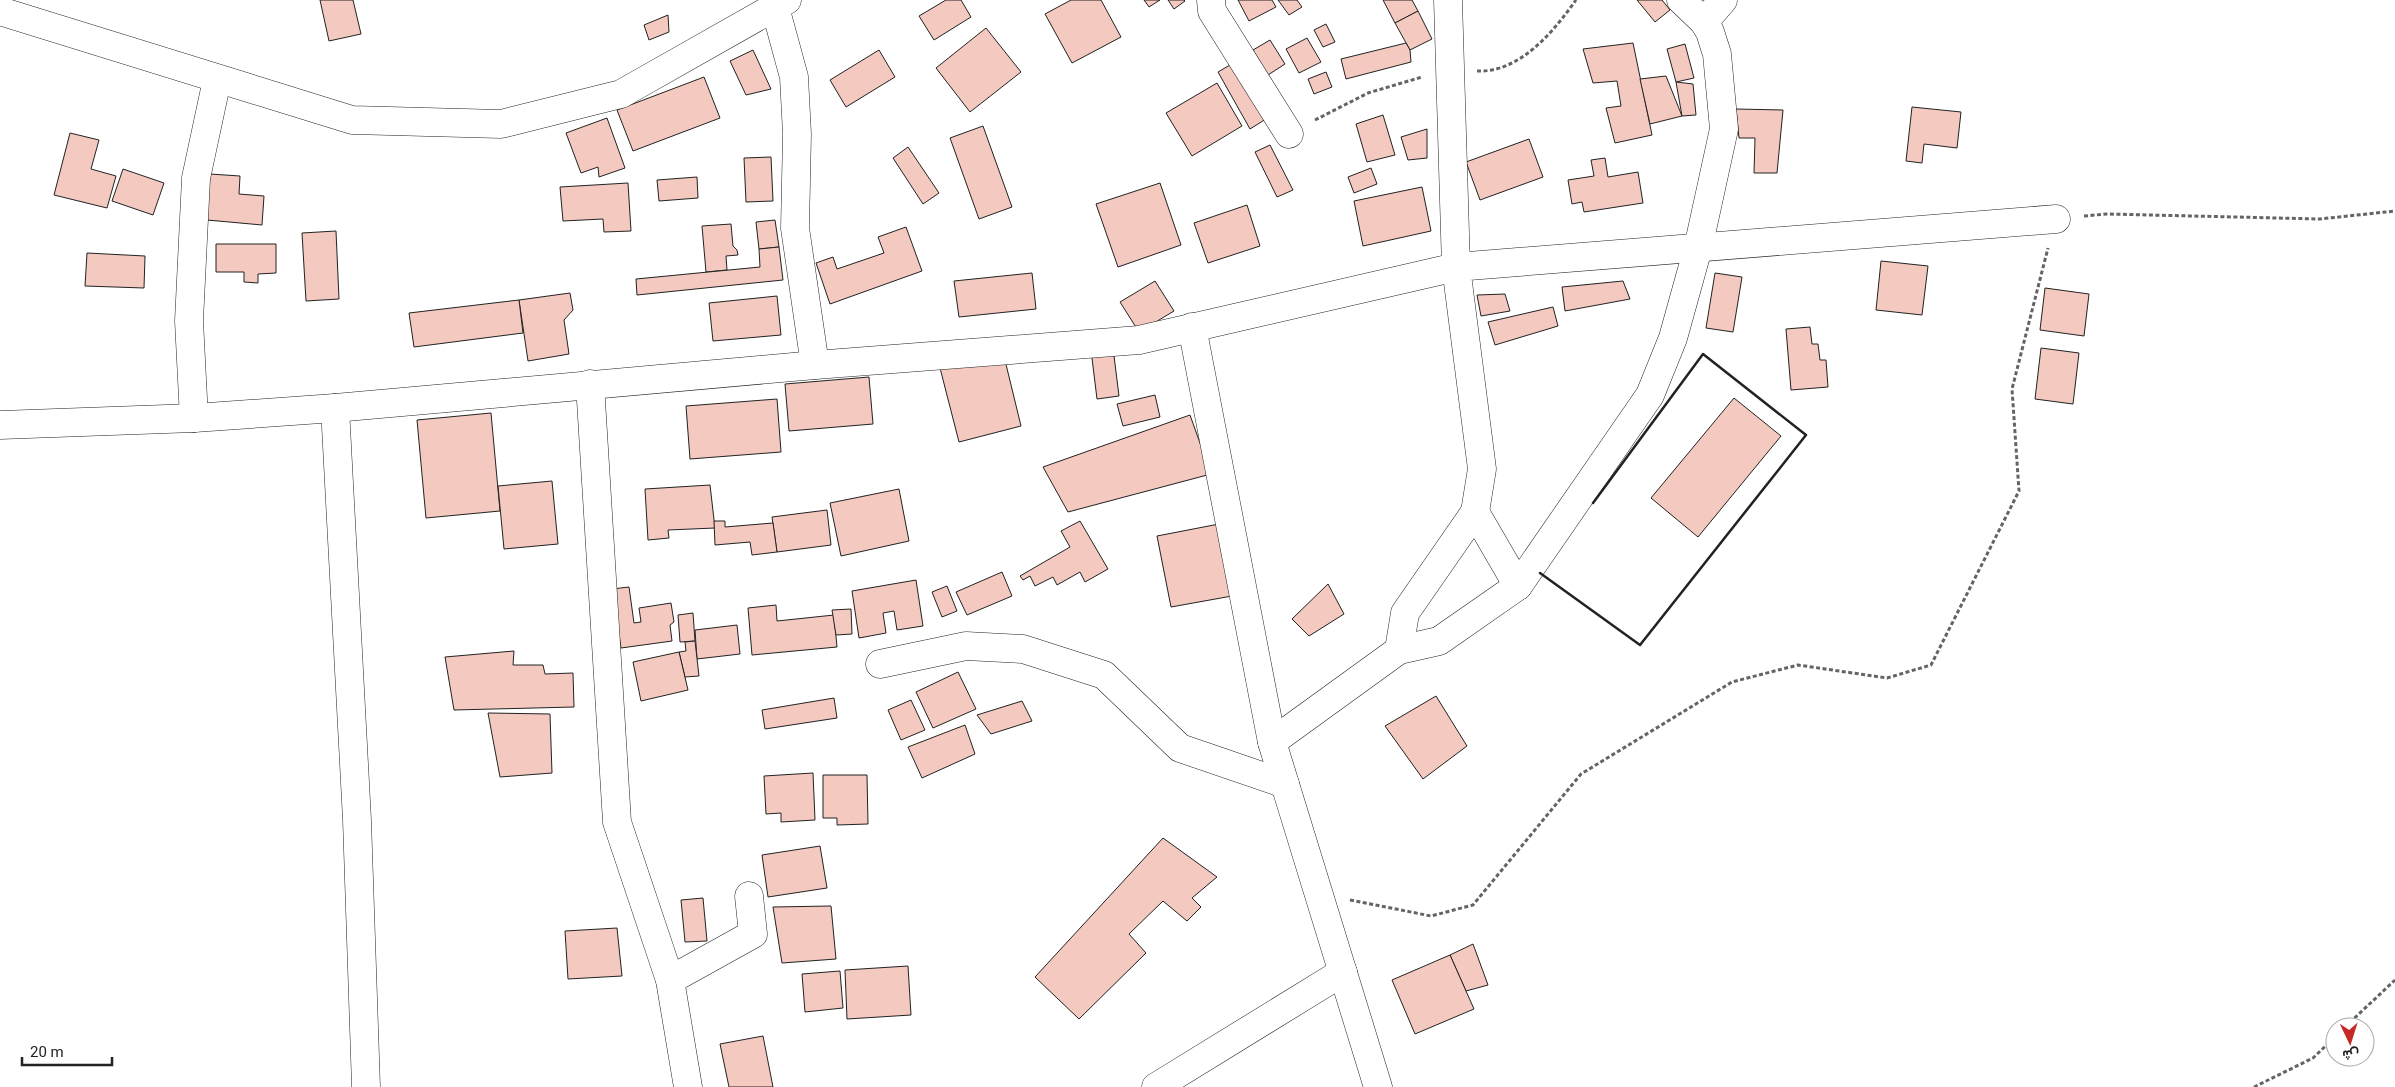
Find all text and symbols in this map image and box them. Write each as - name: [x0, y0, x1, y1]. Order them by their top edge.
- north arrow: [2325, 1017, 2375, 1067]
- scale bar: [22, 1034, 112, 1066]
- text: 20 m: [30, 1043, 64, 1061]
- text: ش: [2342, 1045, 2360, 1064]

